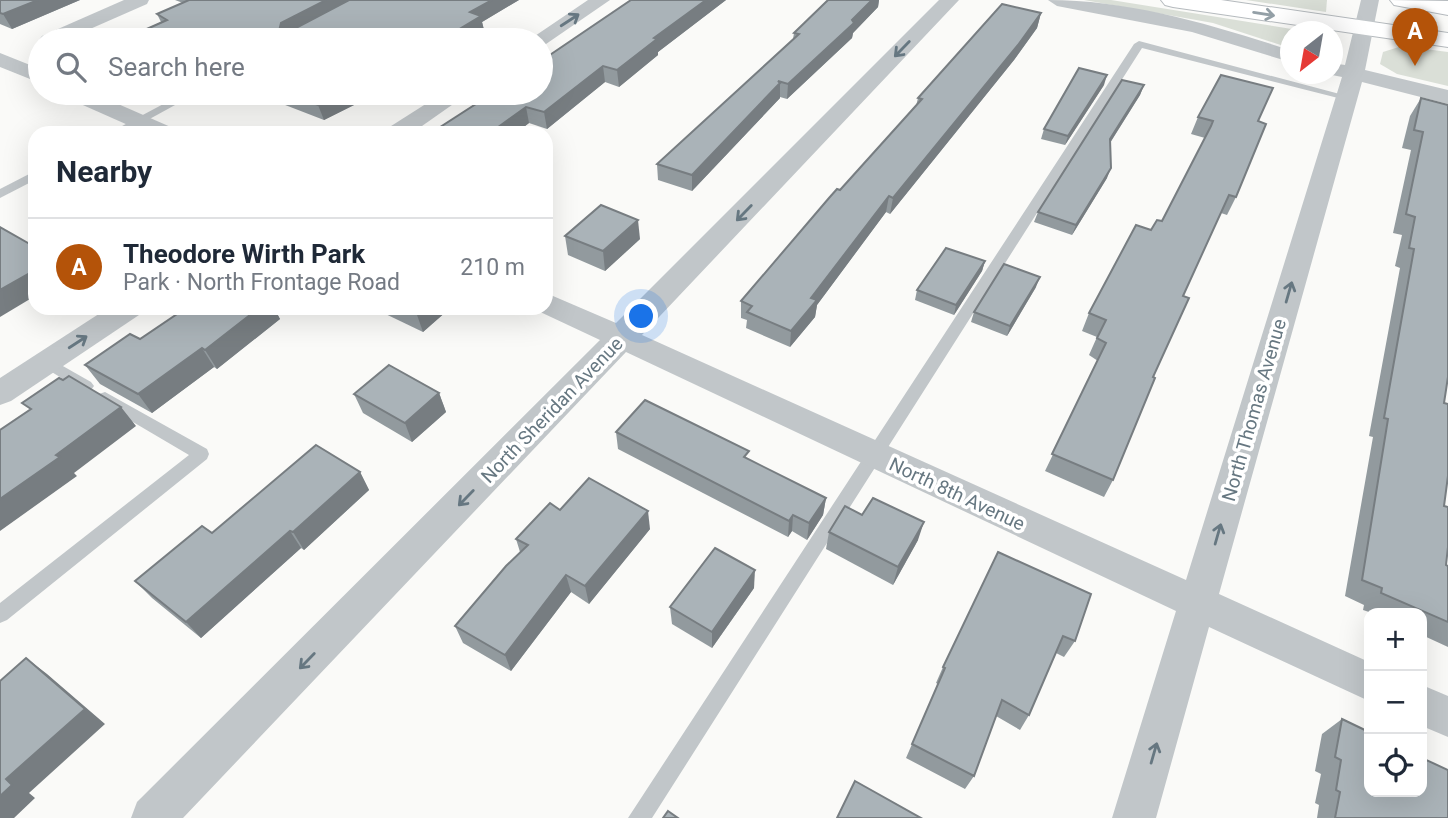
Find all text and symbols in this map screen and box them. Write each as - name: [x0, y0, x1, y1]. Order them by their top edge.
- one-way arrow: [1253, 8, 1275, 21]
- pin: A: [1392, 8, 1438, 66]
- one-way arrow: [560, 13, 579, 27]
- north arrow: [1280, 21, 1343, 84]
- search box: [28, 28, 553, 105]
- one-way arrow: [894, 40, 911, 57]
- icon: search: [52, 48, 90, 86]
- text: Search here: [108, 52, 245, 82]
- text: Nearby: [56, 154, 152, 189]
- one-way arrow: [736, 204, 753, 221]
- text: Theodore Wirth Park: [123, 239, 365, 269]
- text: A: [71, 254, 87, 281]
- text: 210 m: [460, 254, 525, 281]
- text: Park · North Frontage Road: [123, 269, 400, 296]
- one-way arrow: [1283, 282, 1296, 304]
- your location: [624, 299, 658, 333]
- street label: North Thomas Avenue: [1217, 316, 1291, 504]
- street label: North Sheridan Avenue: [476, 332, 628, 488]
- one-way arrow: [67, 335, 87, 349]
- street label: North 8th Avenue: [886, 453, 1028, 535]
- one-way arrow: [457, 490, 474, 507]
- one-way arrow: [1212, 524, 1225, 546]
- map controls: [1364, 608, 1427, 797]
- button: +: [1364, 608, 1427, 671]
- one-way arrow: [298, 652, 315, 669]
- button: −: [1364, 671, 1427, 734]
- button: locate: [1364, 734, 1427, 797]
- one-way arrow: [1148, 742, 1161, 764]

